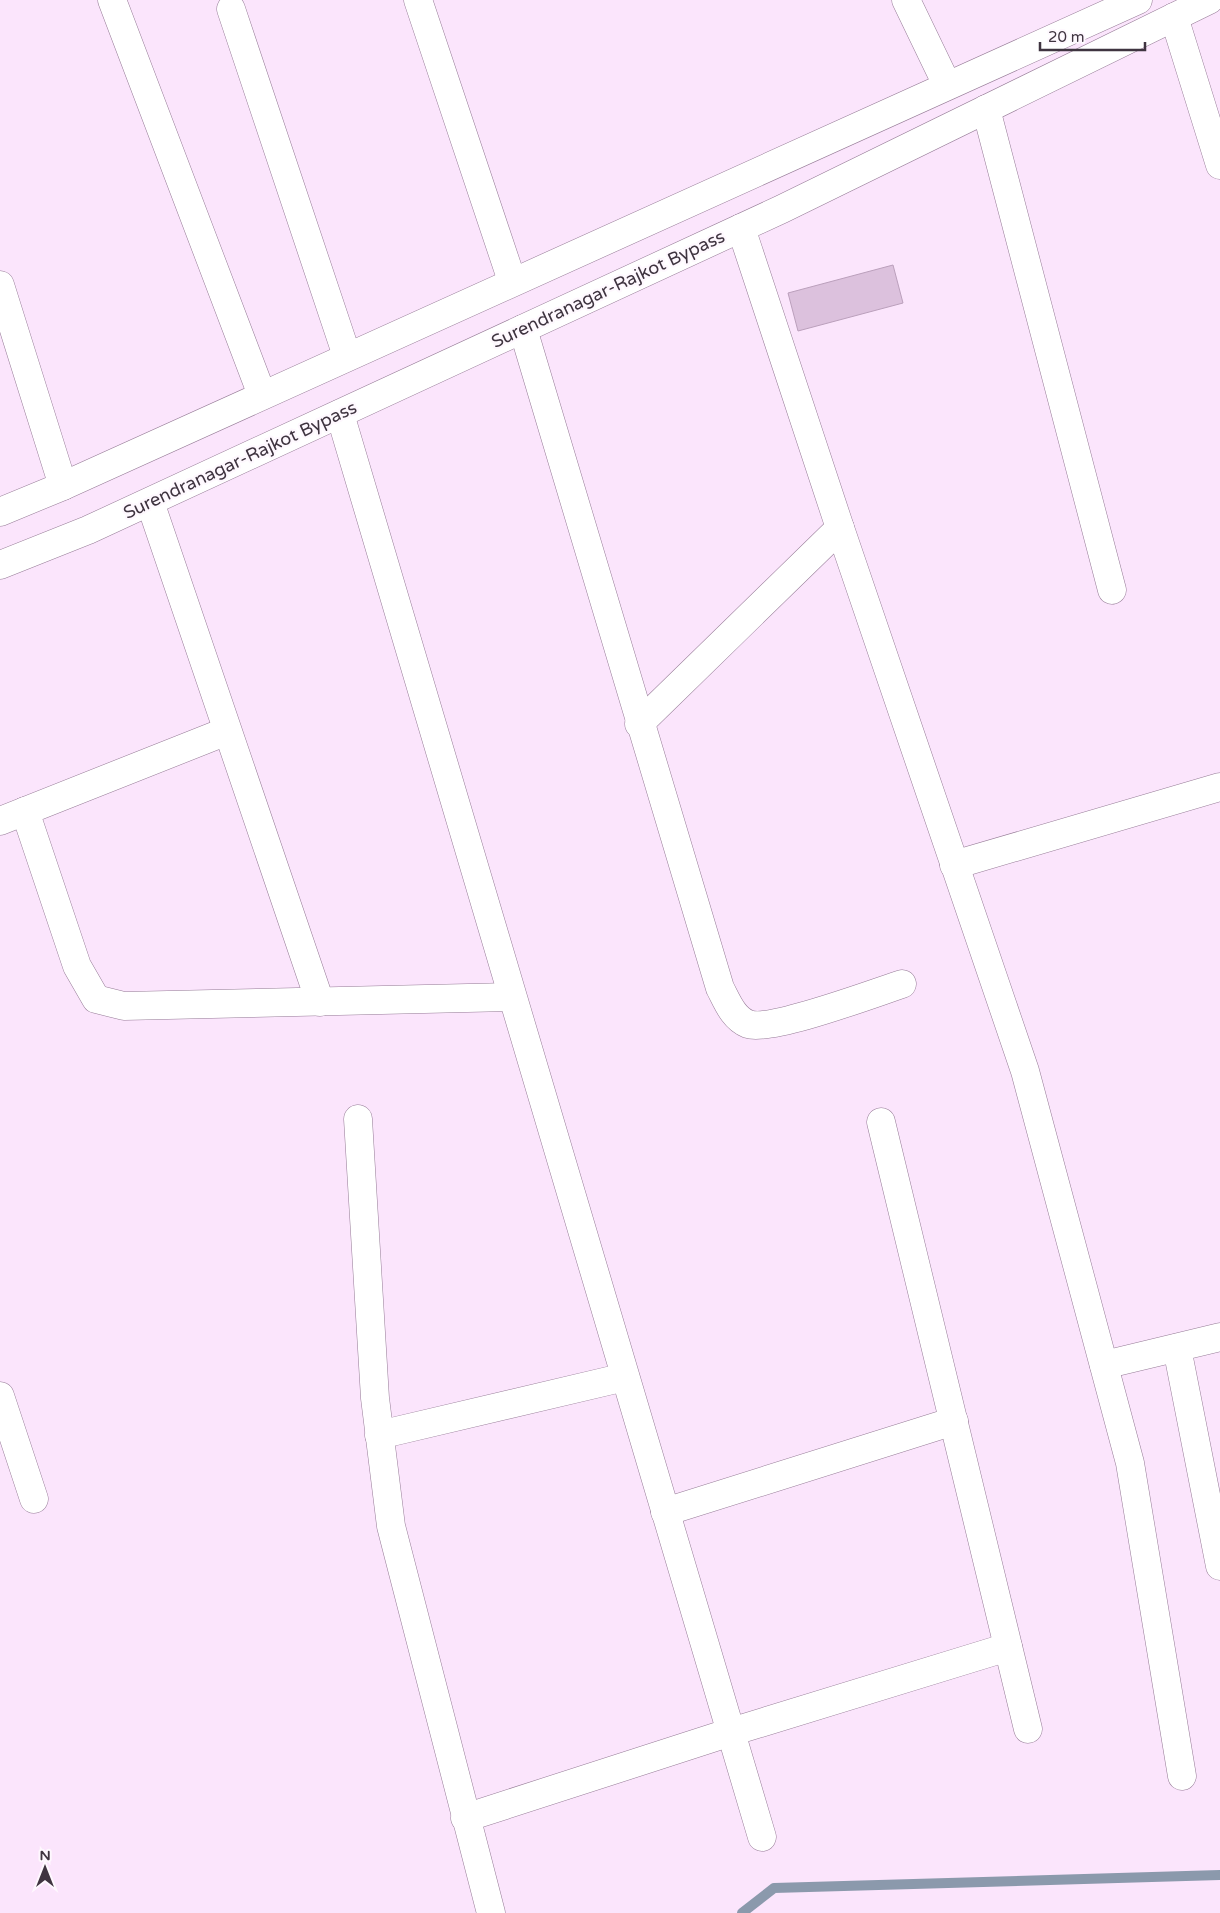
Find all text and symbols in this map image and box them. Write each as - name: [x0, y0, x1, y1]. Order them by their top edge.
- scale bar: [1040, 20, 1145, 52]
- text: 20 m: [1048, 28, 1085, 46]
- street label: Surendranagar-Rajkot Bypass: [488, 225, 728, 353]
- street label: Surendranagar-Rajkot Bypass: [120, 396, 360, 524]
- north arrow: [20, 1843, 70, 1893]
- text: N: [39, 1847, 51, 1864]

